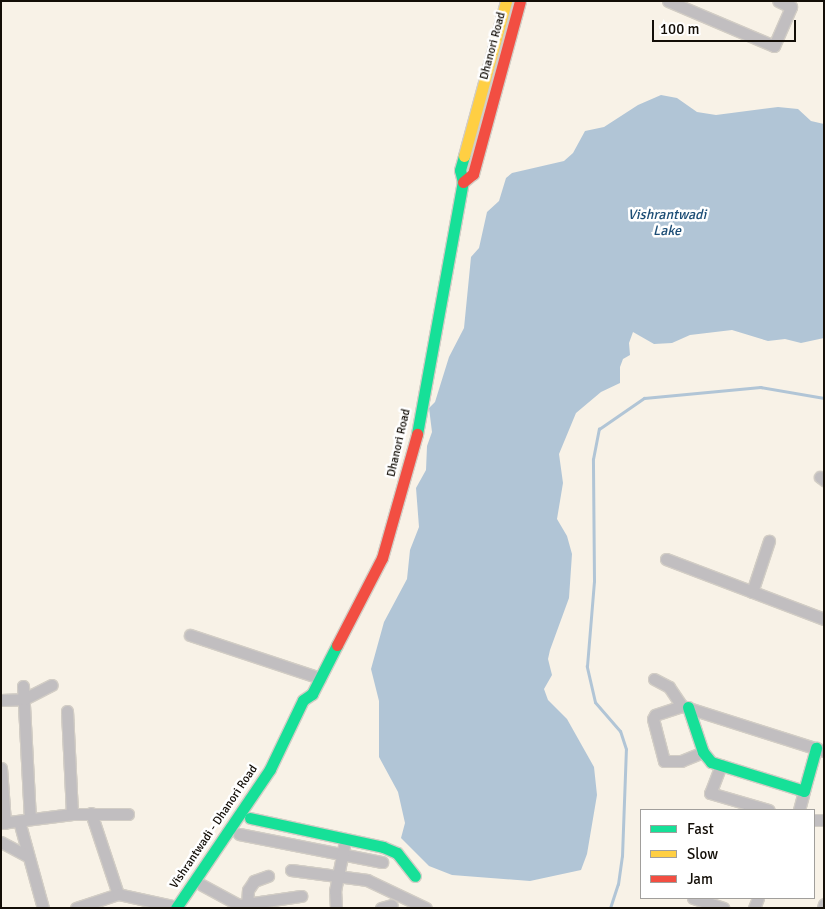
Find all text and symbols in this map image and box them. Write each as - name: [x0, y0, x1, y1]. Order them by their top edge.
- scale bar: [655, 10, 799, 42]
- street label: Dhanori Road: [477, 11, 509, 81]
- text: 100 m: [660, 20, 700, 38]
- water label: Vishrantwadi Lake: [628, 207, 706, 240]
- street label: Dhanori Road: [384, 408, 414, 478]
- street label: Vishrantwadi - Dhanori Road: [167, 762, 261, 892]
- legend: [640, 809, 815, 899]
- text: Fast: [687, 820, 714, 838]
- text: Slow: [687, 845, 718, 863]
- text: Jam: [687, 870, 713, 888]

